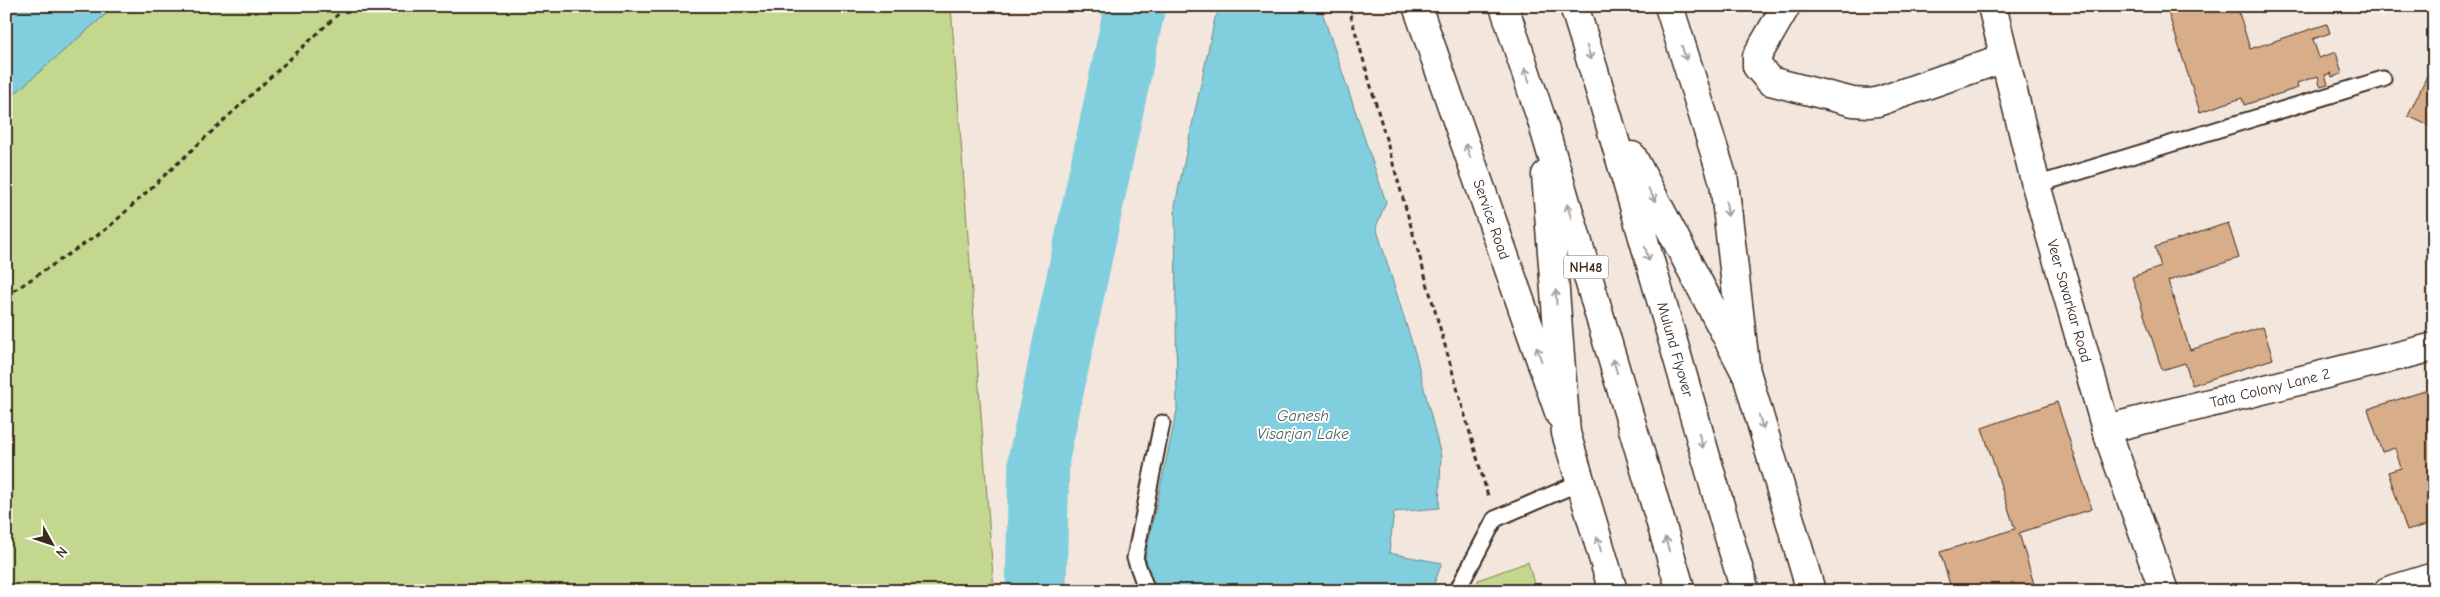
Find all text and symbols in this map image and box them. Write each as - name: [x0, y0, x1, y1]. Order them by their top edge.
- one-way arrow: [1584, 44, 1594, 60]
- one-way arrow: [1679, 44, 1689, 60]
- one-way arrow: [1522, 67, 1531, 83]
- one-way arrow: [1463, 144, 1472, 159]
- street label: Service Road: [1469, 177, 1514, 262]
- one-way arrow: [1647, 188, 1657, 203]
- one-way arrow: [1722, 201, 1732, 217]
- one-way arrow: [1563, 203, 1573, 219]
- street label: Veer Savarkar Road: [2043, 237, 2095, 365]
- one-way arrow: [1643, 245, 1652, 261]
- road number: NH48: [1564, 256, 1608, 278]
- one-way arrow: [1551, 289, 1560, 305]
- street label: Mulund Flyover: [1653, 300, 1697, 399]
- one-way arrow: [1534, 347, 1543, 362]
- one-way arrow: [1610, 359, 1620, 375]
- street label: Tata Colony Lane 2: [2208, 364, 2332, 412]
- water label: Ganesh Visarjan Lake: [1257, 407, 1349, 443]
- one-way arrow: [1756, 413, 1766, 429]
- one-way arrow: [1696, 433, 1706, 449]
- north arrow: [28, 520, 78, 570]
- one-way arrow: [1593, 536, 1603, 552]
- one-way arrow: [1662, 536, 1672, 552]
- text: N: [52, 543, 71, 561]

